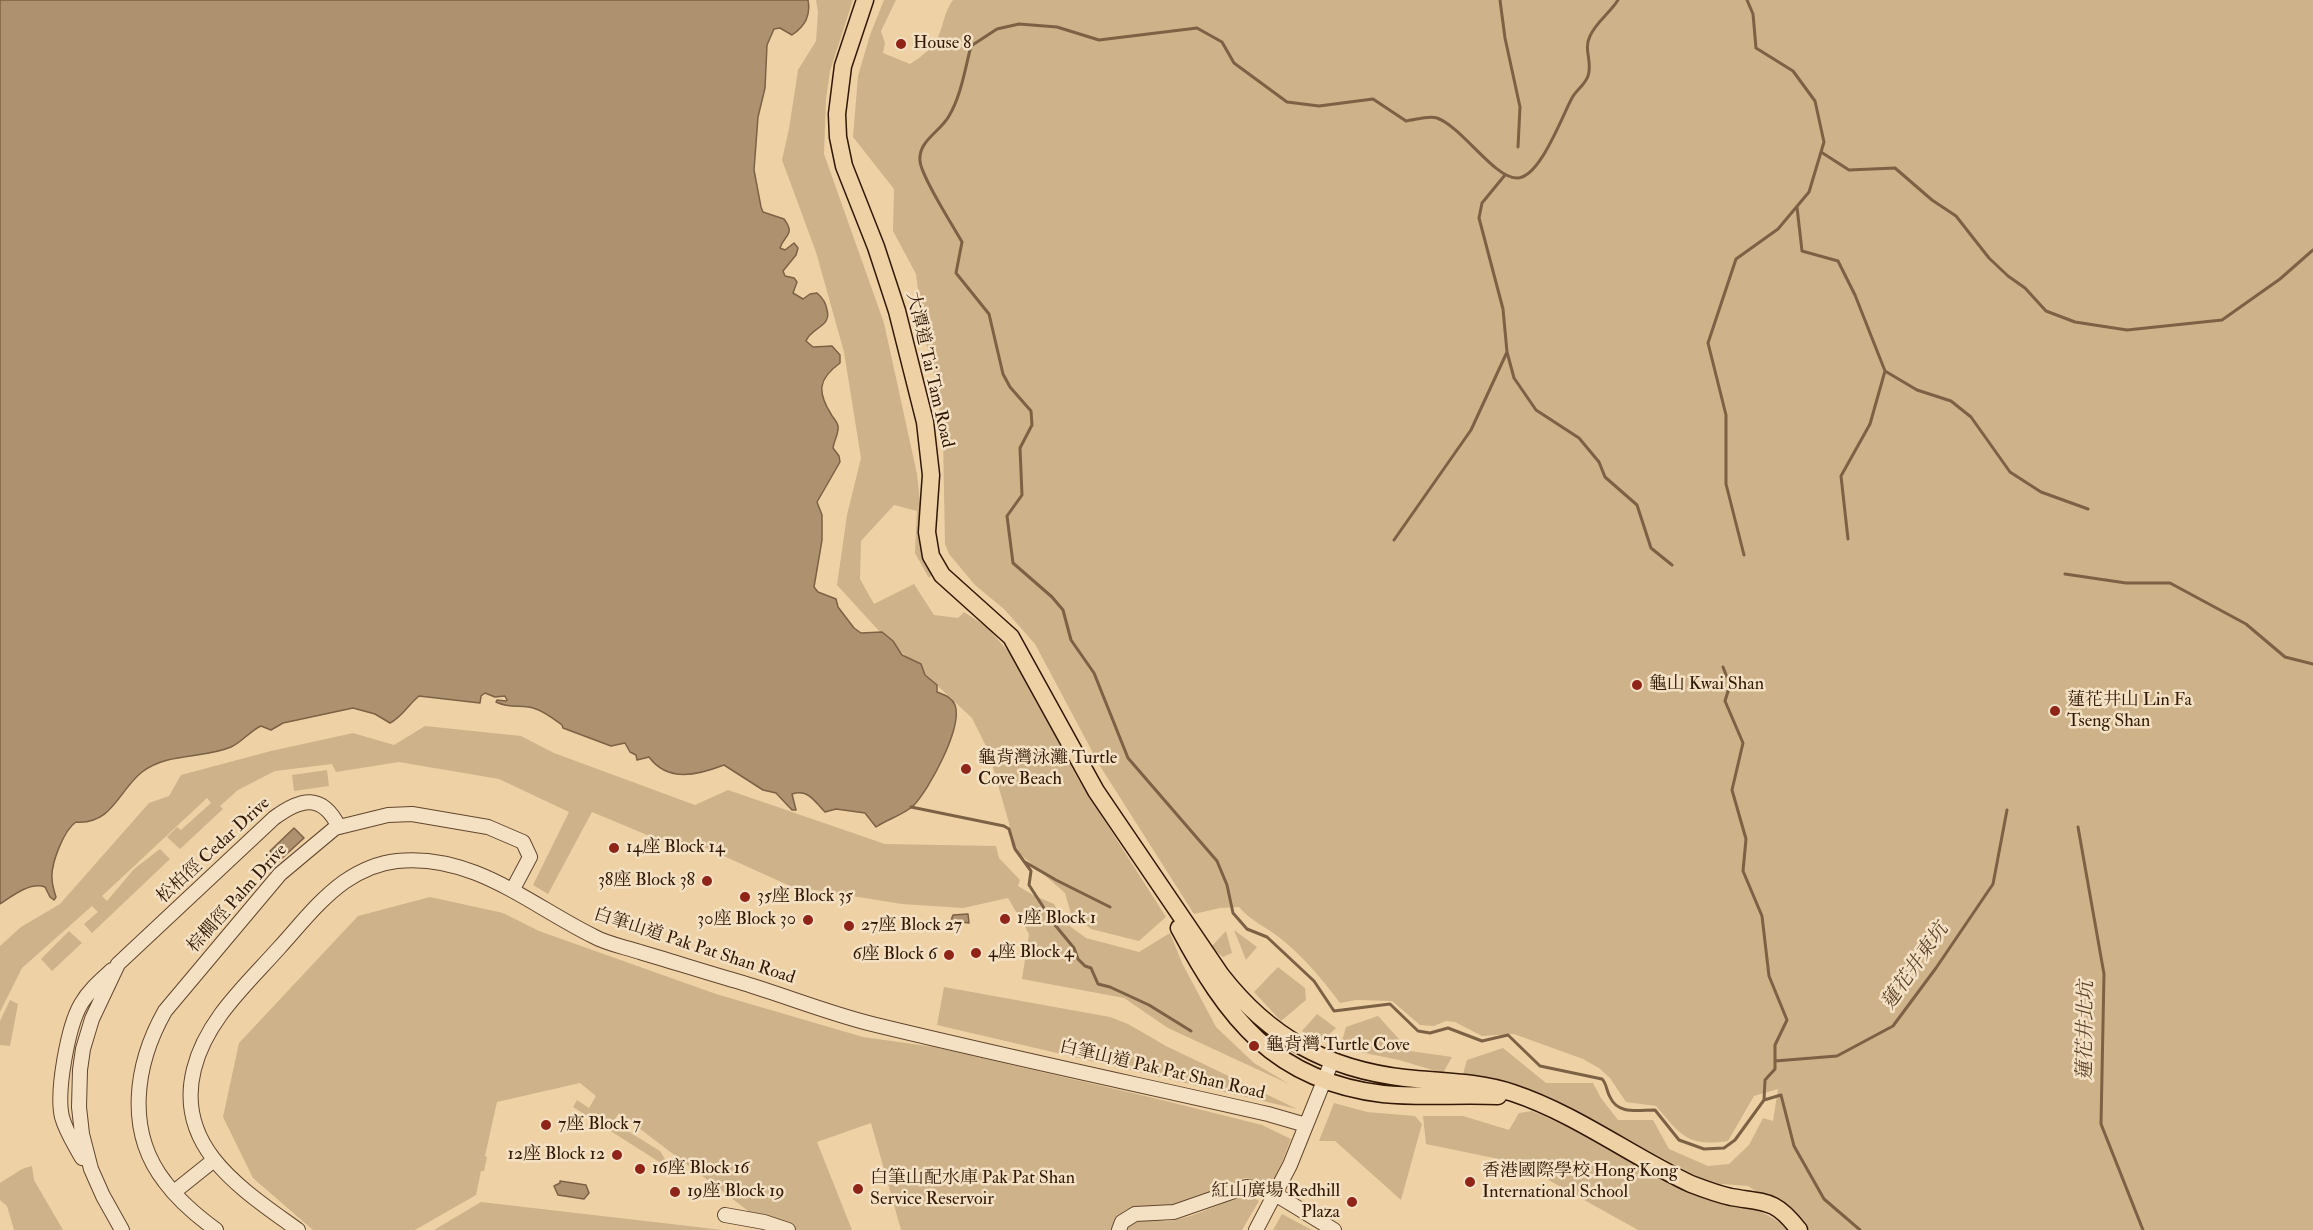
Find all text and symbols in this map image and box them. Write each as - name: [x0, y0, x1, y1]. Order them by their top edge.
- place label: House 8: [913, 33, 971, 55]
- marker: House 8: [894, 37, 908, 51]
- street label: 大潭道 Tai Tam Road: [901, 290, 957, 450]
- place label: 龜山 Kwai Shan: [1649, 674, 1764, 696]
- marker: 龜山 Kwai Shan: [1630, 678, 1644, 692]
- place label: 蓮花井山 Lin Fa Tseng Shan: [2067, 690, 2192, 732]
- marker: 蓮花井山 Lin Fa Tseng Shan: [2048, 704, 2062, 718]
- place label: 龜背灣泳灘 Turtle Cove Beach: [978, 748, 1117, 790]
- marker: 龜背灣泳灘 Turtle Cove Beach: [959, 762, 973, 776]
- street label: 松柏徑 Cedar Drive: [153, 793, 275, 909]
- place label: 14座 Block 14: [626, 837, 725, 859]
- street label: 棕櫚徑 Palm Drive: [184, 840, 292, 958]
- marker: 14座 Block 14: [607, 841, 621, 855]
- place label: 38座 Block 38: [598, 870, 695, 892]
- marker: 38座 Block 38: [700, 874, 714, 888]
- place label: 35座 Block 35: [757, 886, 853, 908]
- marker: 35座 Block 35: [738, 890, 752, 904]
- street label: 白筆山道 Pak Pat Shan Road: [591, 904, 797, 990]
- place label: 1座 Block 1: [1017, 908, 1096, 930]
- place label: 30座 Block 30: [697, 909, 796, 931]
- marker: 1座 Block 1: [998, 912, 1012, 926]
- marker: 30座 Block 30: [801, 913, 815, 927]
- place label: 27座 Block 27: [861, 915, 962, 937]
- marker: 27座 Block 27: [842, 919, 856, 933]
- water label: 蓮花井東坑: [1877, 919, 1955, 1015]
- place label: 4座 Block 4: [988, 942, 1074, 964]
- place label: 6座 Block 6: [852, 944, 937, 966]
- marker: 4座 Block 4: [969, 946, 983, 960]
- marker: 6座 Block 6: [942, 948, 956, 962]
- water label: 蓮花井北坑: [2074, 981, 2100, 1081]
- place label: 龜背灣 Turtle Cove: [1266, 1035, 1410, 1057]
- street label: 白筆山道 Pak Pat Shan Road: [1057, 1037, 1267, 1105]
- marker: 龜背灣 Turtle Cove: [1247, 1039, 1261, 1053]
- place label: 7座 Block 7: [558, 1114, 641, 1136]
- marker: 7座 Block 7: [539, 1118, 553, 1132]
- place label: 12座 Block 12: [508, 1144, 605, 1166]
- marker: 12座 Block 12: [610, 1148, 624, 1162]
- place label: 16座 Block 16: [652, 1158, 749, 1180]
- place label: 香港國際學校 Hong Kong International School: [1482, 1161, 1678, 1204]
- marker: 16座 Block 16: [633, 1162, 647, 1176]
- place label: 白筆山配水庫 Pak Pat Shan Service Reservoir: [870, 1168, 1075, 1210]
- marker: 香港國際學校 Hong Kong International School: [1463, 1175, 1477, 1189]
- place label: 19座 Block 19: [687, 1181, 785, 1203]
- place label: 紅山廣場 Redhill Plaza: [1212, 1181, 1340, 1224]
- marker: 白筆山配水庫 Pak Pat Shan Service Reservoir: [851, 1182, 865, 1196]
- marker: 19座 Block 19: [668, 1185, 682, 1199]
- marker: 紅山廣場 Redhill Plaza: [1345, 1195, 1359, 1209]

